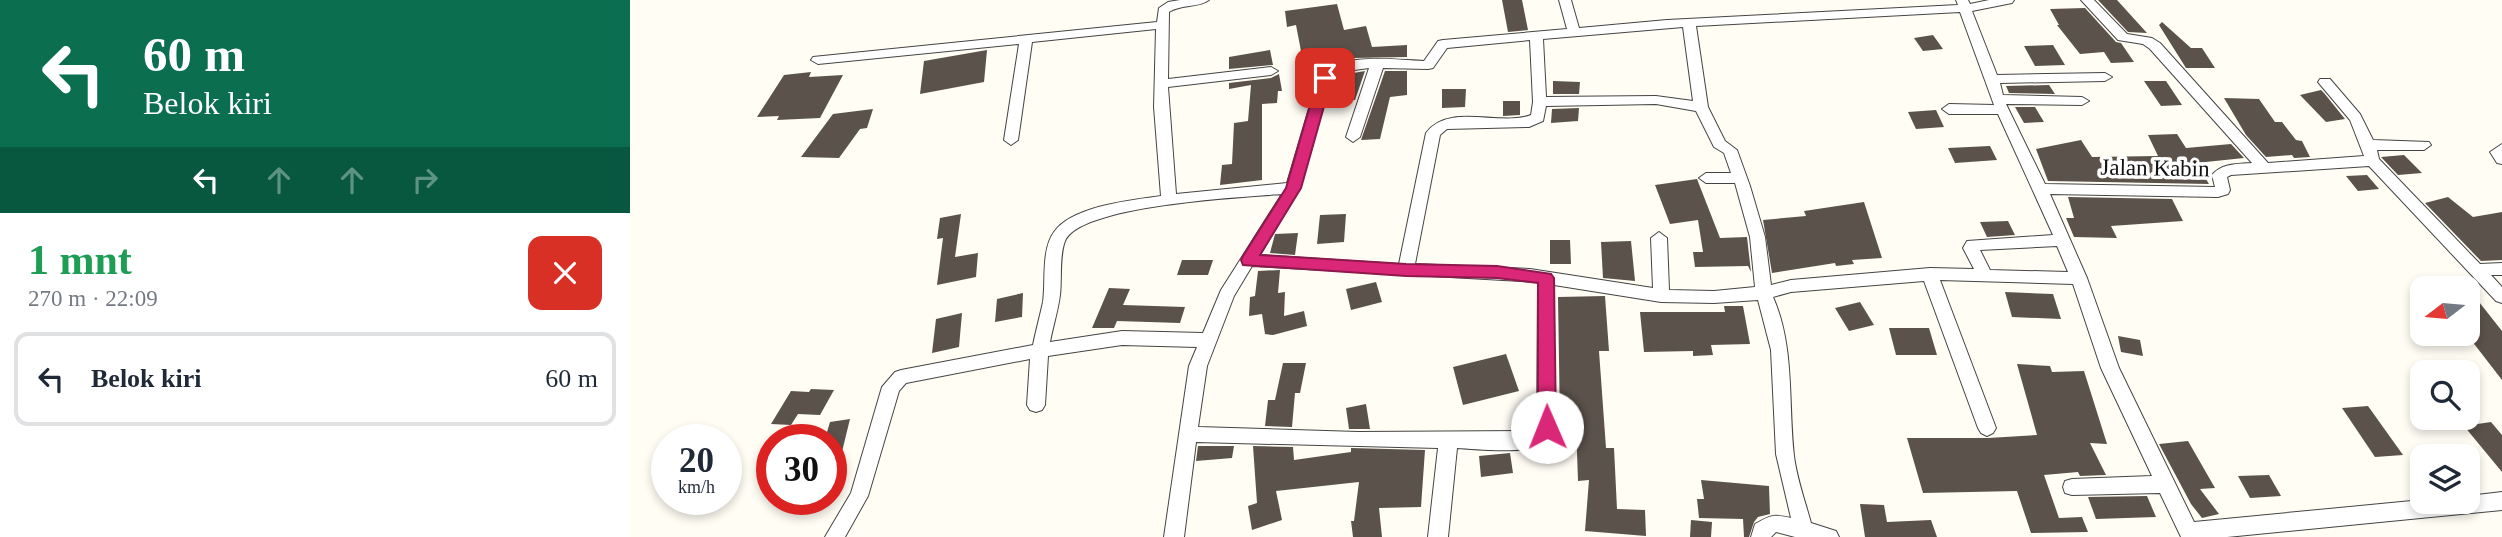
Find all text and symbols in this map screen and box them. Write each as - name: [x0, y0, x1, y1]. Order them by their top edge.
- text: 60 m: [143, 27, 245, 82]
- icon: left: [28, 28, 119, 119]
- pin: [1295, 48, 1355, 108]
- icon: arrive: [1306, 59, 1344, 97]
- text: Belok kiri: [143, 85, 272, 121]
- street label: Jalan Kabin: [2100, 155, 2210, 181]
- icon: left: [187, 161, 225, 199]
- icon: ahead: [260, 161, 298, 199]
- icon: ahead: [333, 161, 371, 199]
- icon: right: [406, 161, 444, 199]
- button: close: [528, 236, 602, 310]
- text: 1 mnt: [28, 237, 132, 283]
- north arrow: [2410, 276, 2480, 346]
- map controls: [2410, 276, 2480, 514]
- text: 270 m · 22:09: [28, 286, 158, 311]
- icon: left: [32, 360, 70, 398]
- button: search: [2410, 360, 2480, 430]
- text: Belok kiri: [91, 364, 202, 393]
- text: 60 m: [545, 364, 598, 393]
- position arrow: [1510, 390, 1584, 464]
- speed limit sign: 30: [756, 424, 847, 515]
- text: 20: [679, 441, 714, 480]
- button: layers: [2410, 444, 2480, 514]
- text: km/h: [678, 477, 715, 497]

